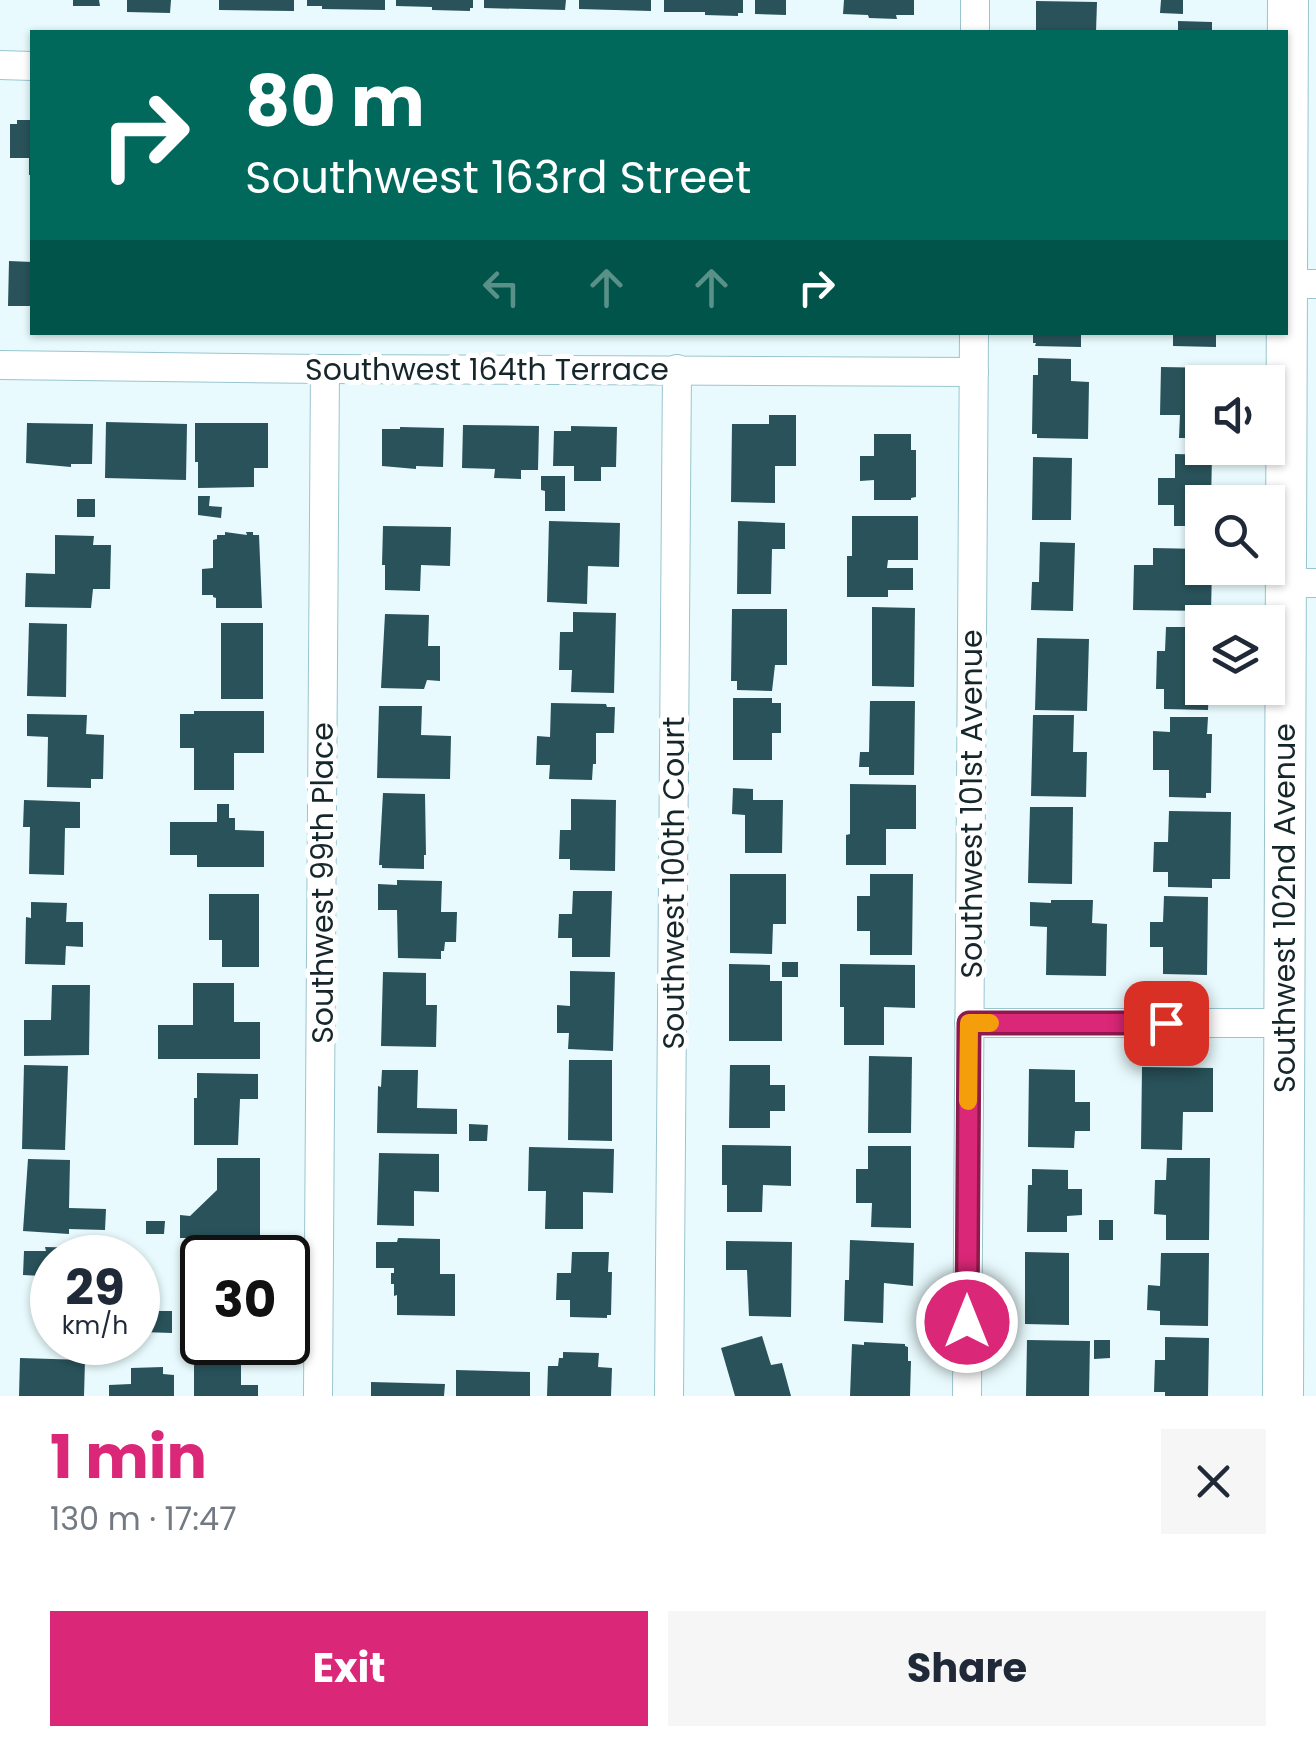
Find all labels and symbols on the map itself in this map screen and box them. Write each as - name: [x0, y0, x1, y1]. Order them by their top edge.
- street label: Southwest 164th Terrace: [305, 348, 669, 391]
- street label: Southwest 101st Avenue: [950, 629, 993, 979]
- street label: Southwest 100th Court: [652, 717, 695, 1050]
- street label: Southwest 99th Place: [301, 722, 344, 1044]
- street label: Southwest 102nd Avenue: [1263, 723, 1306, 1093]
- pin: [1124, 981, 1209, 1066]
- speed limit sign: 30: [180, 1235, 310, 1365]
- position arrow: [915, 1270, 1019, 1374]

